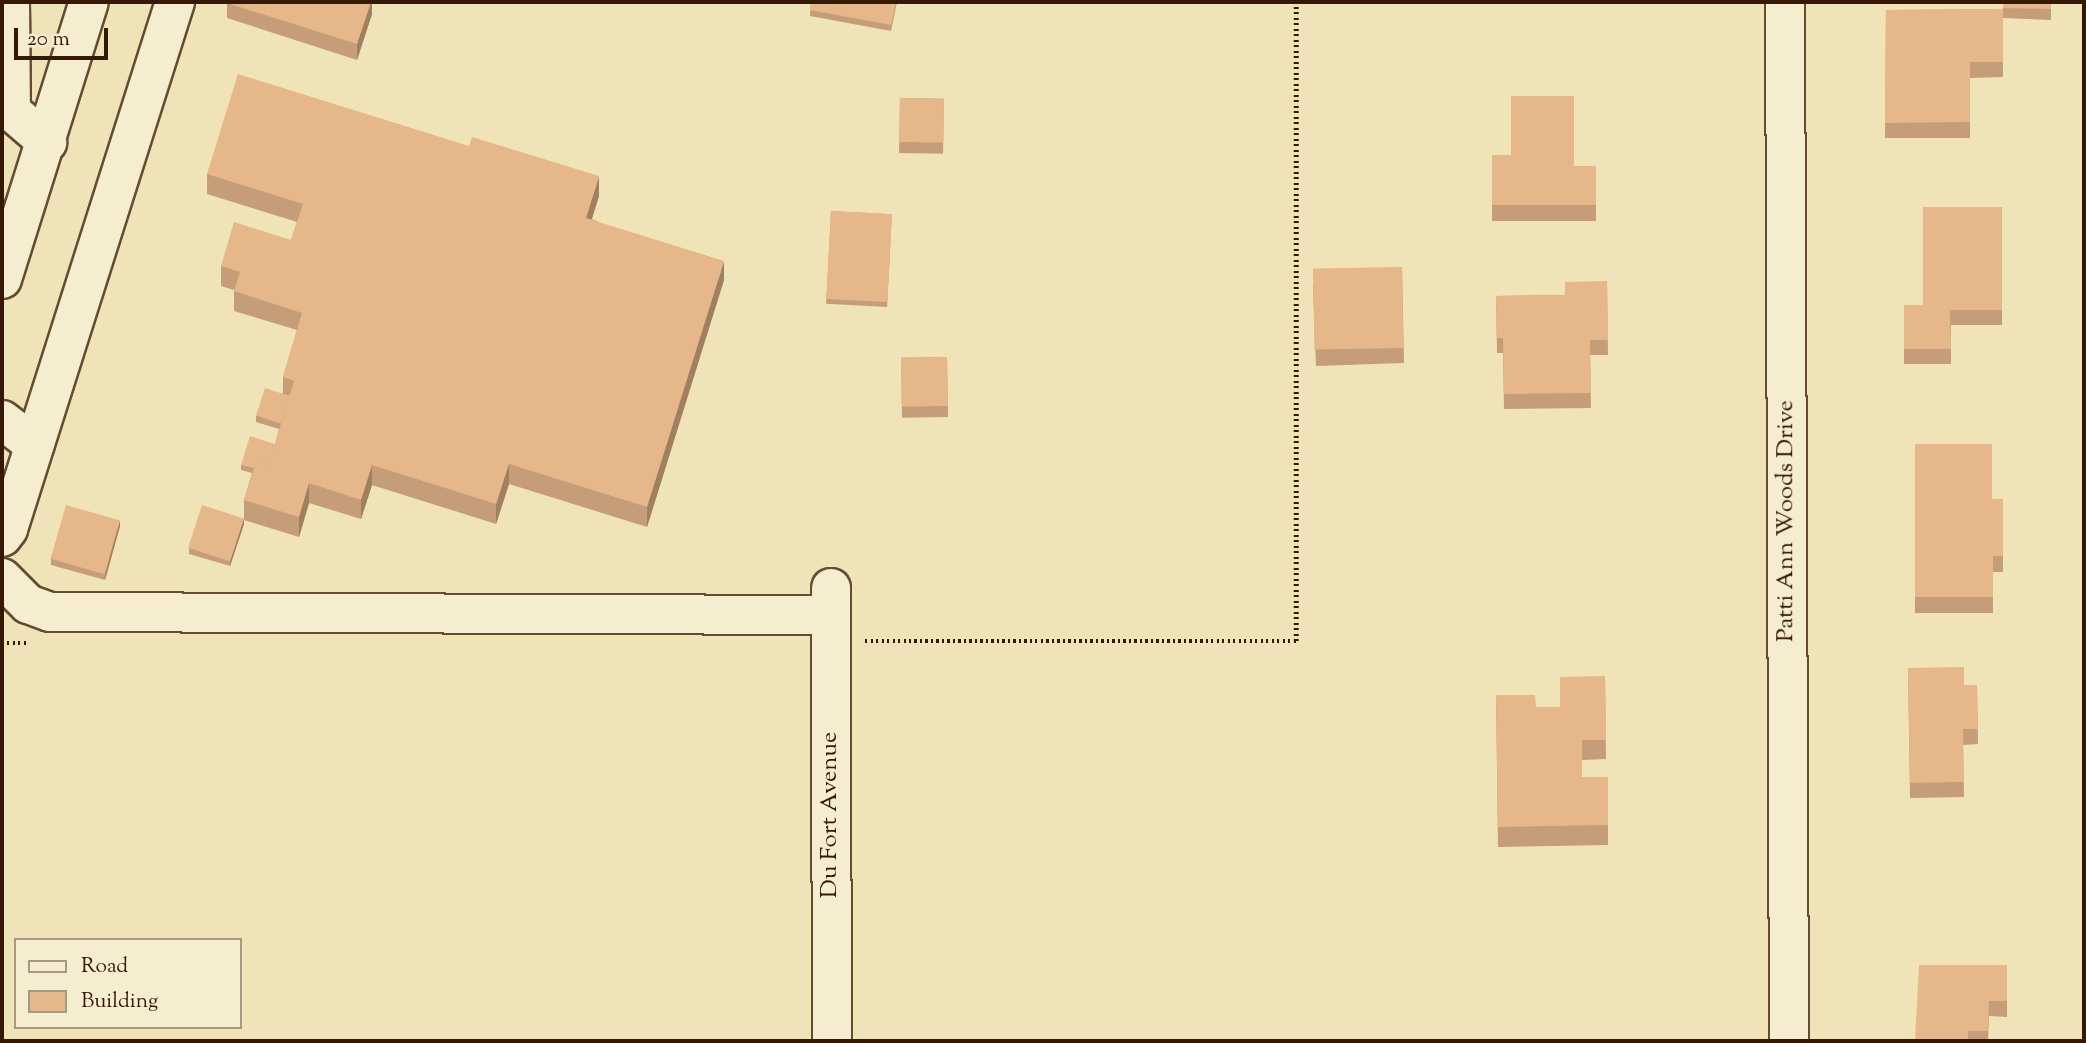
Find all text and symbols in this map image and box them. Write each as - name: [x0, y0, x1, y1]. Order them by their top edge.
- scale bar: [18, 14, 112, 58]
- text: 20 m: [27, 25, 70, 55]
- street label: Patti Ann Woods Drive: [1773, 400, 1801, 642]
- street label: Du Fort Avenue: [817, 732, 845, 898]
- legend: [14, 938, 242, 1029]
- text: Road: [81, 952, 128, 982]
- text: Building: [81, 987, 158, 1017]

